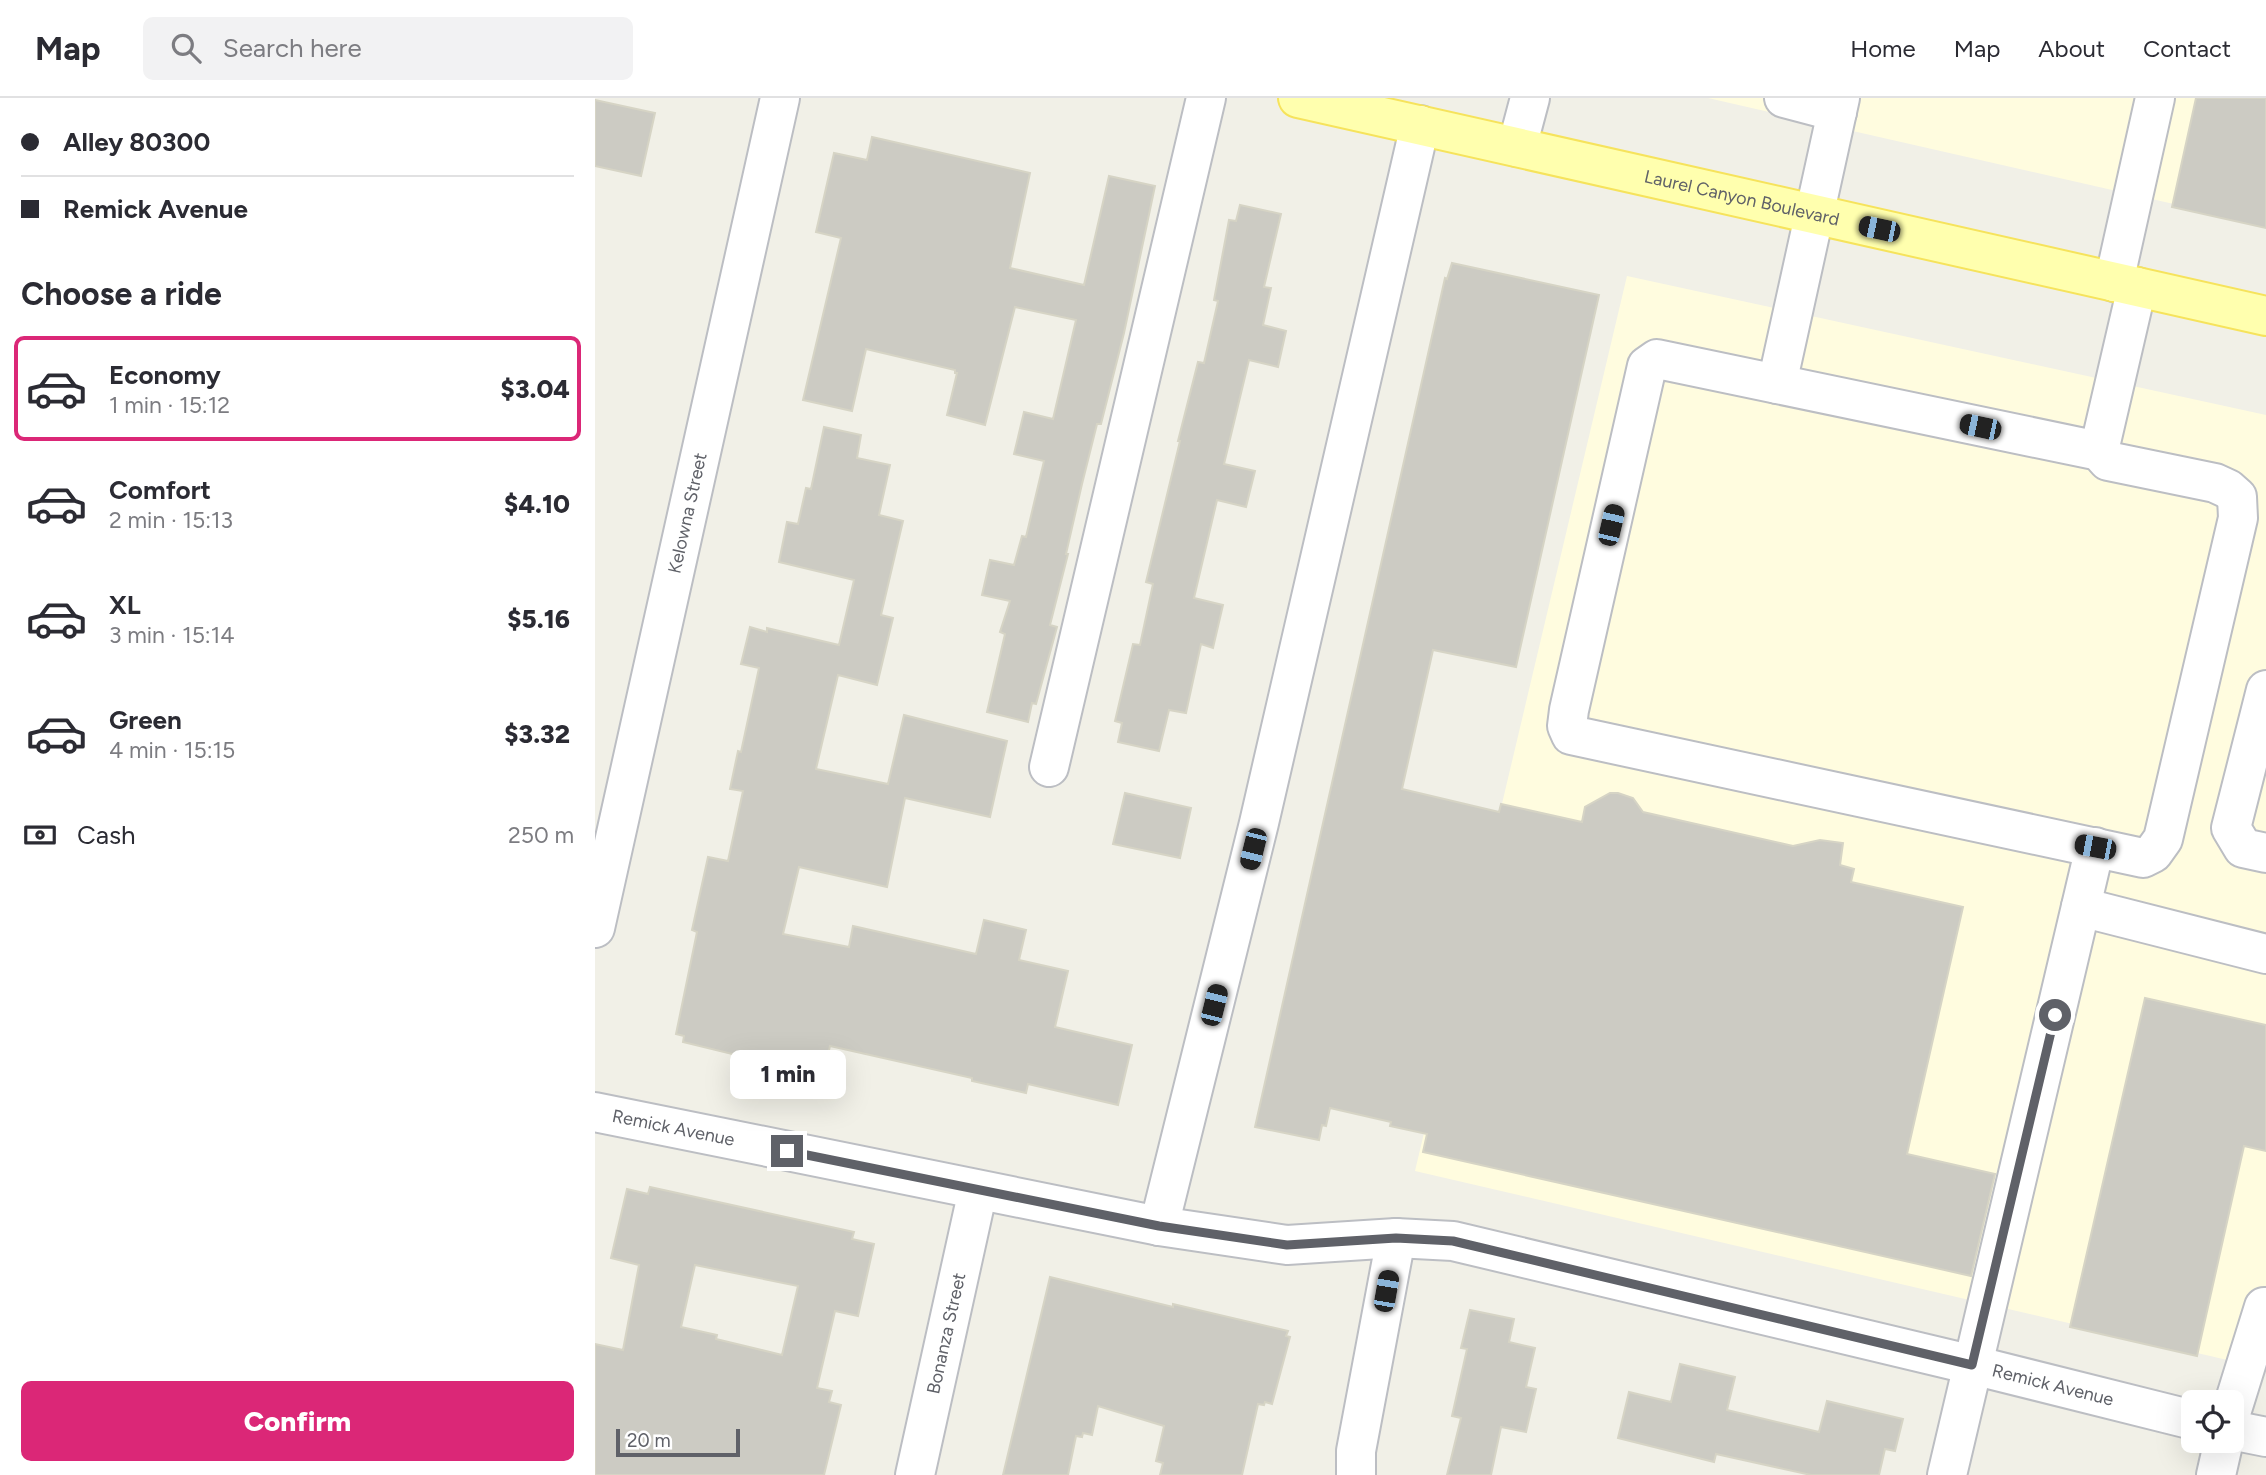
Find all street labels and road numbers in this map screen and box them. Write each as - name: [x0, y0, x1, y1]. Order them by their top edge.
- street label: Laurel Canyon Boulevard: [1642, 165, 1842, 231]
- street label: Kelowna Street: [663, 451, 712, 576]
- street label: Remick Avenue: [610, 1105, 737, 1151]
- street label: Bonanza Street: [922, 1270, 970, 1396]
- street label: Remick Avenue: [1990, 1359, 2116, 1411]

